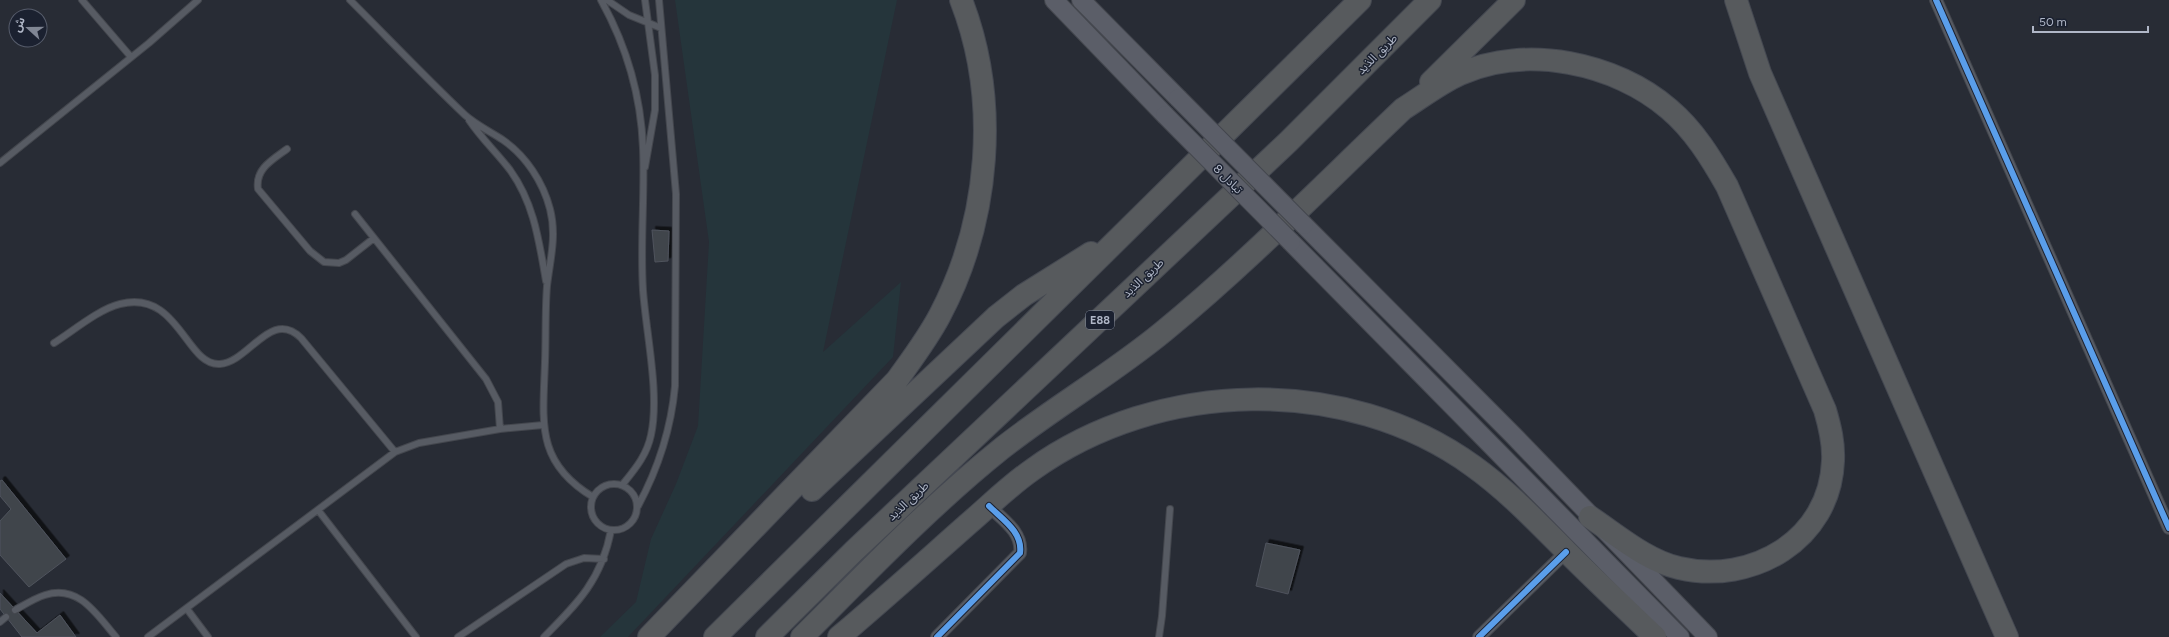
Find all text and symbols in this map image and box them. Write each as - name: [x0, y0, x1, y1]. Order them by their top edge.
- north arrow: [8, 8, 48, 48]
- scale bar: [2033, 8, 2148, 34]
- text: ش: [10, 15, 28, 34]
- text: 50 m: [2039, 15, 2067, 29]
- street label: طريق الذيد: [1354, 31, 1401, 78]
- street label: تبادل 8: [1210, 161, 1246, 197]
- street label: طريق الذيد: [1120, 255, 1167, 301]
- road number: E88: [1086, 311, 1114, 329]
- street label: طريق الذيد: [885, 478, 932, 524]

